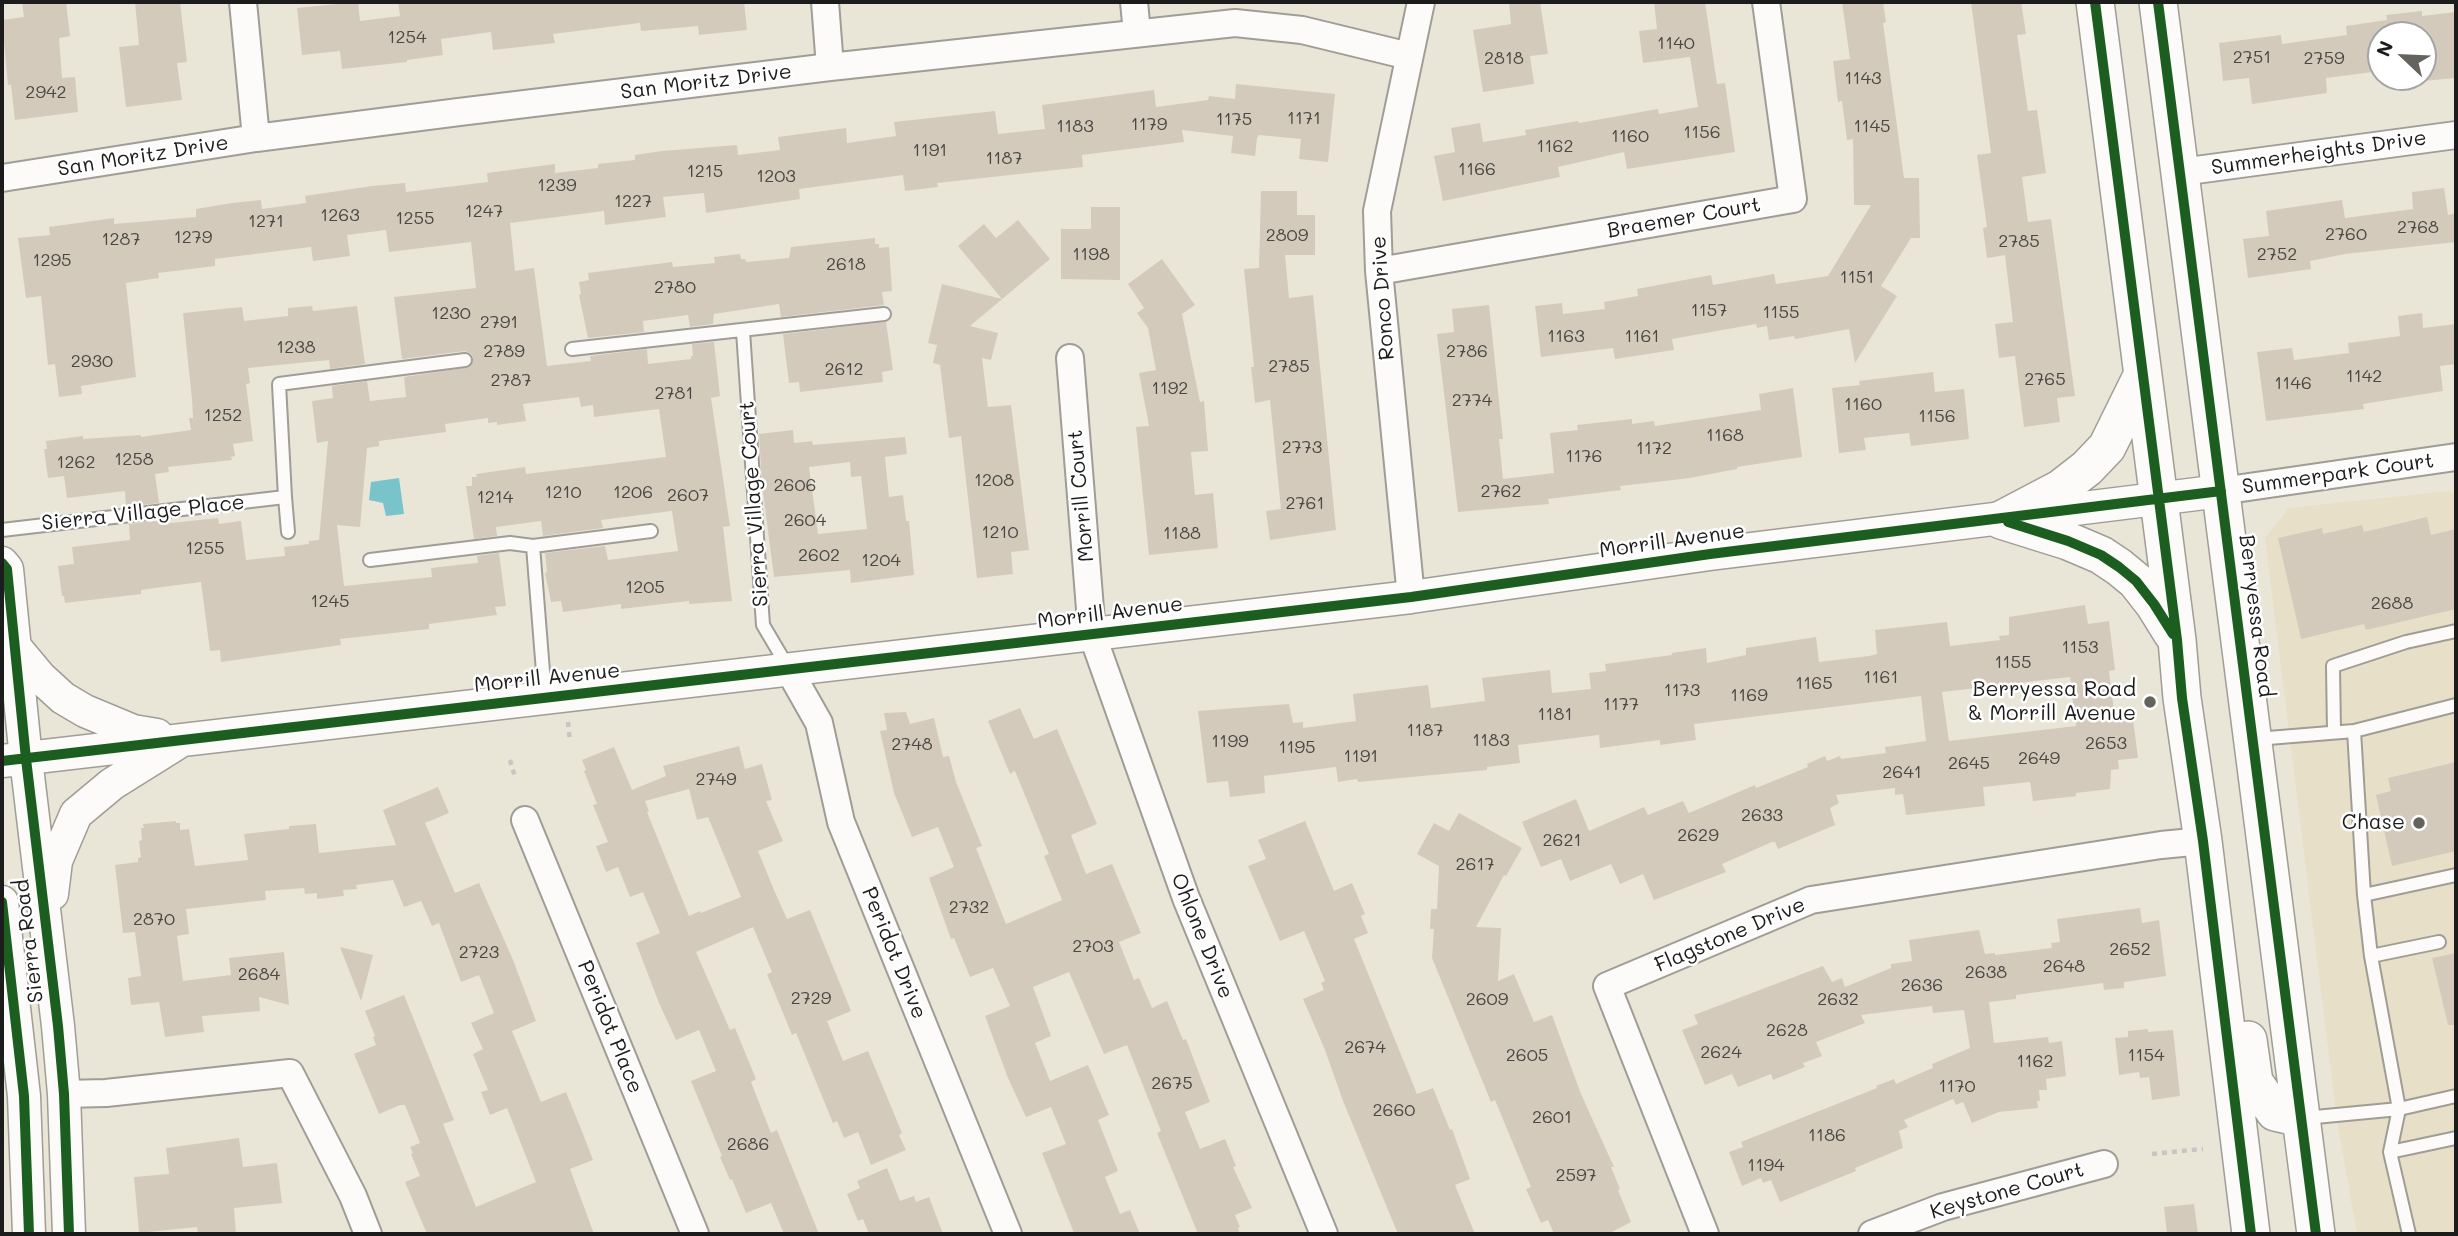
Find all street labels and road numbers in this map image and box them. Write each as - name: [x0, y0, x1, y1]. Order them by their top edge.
- street label: San Moritz Drive: [619, 59, 793, 105]
- street label: Summerheights Drive: [2210, 125, 2428, 181]
- street label: San Moritz Drive: [56, 130, 230, 182]
- street label: Braemer Court: [1605, 192, 1763, 244]
- street label: Ronco Drive: [1366, 235, 1400, 361]
- street label: Sierra Village Court: [734, 400, 774, 608]
- street label: Morrill Court: [1063, 429, 1099, 563]
- street label: Summerpark Court: [2240, 448, 2436, 500]
- street label: Sierra Village Place: [40, 490, 246, 536]
- street label: Morrill Avenue: [1598, 518, 1746, 564]
- street label: Berryessa Road: [2234, 533, 2278, 699]
- street label: Morrill Avenue: [1036, 592, 1184, 634]
- street label: Morrill Avenue: [473, 658, 621, 698]
- street label: Ohlone Drive: [1165, 870, 1239, 1002]
- street label: Sierra Road: [9, 878, 49, 1004]
- street label: Peridot Drive: [856, 883, 932, 1023]
- street label: Flagstone Drive: [1651, 892, 1809, 978]
- street label: Peridot Place: [572, 957, 648, 1097]
- street label: Keystone Court: [1927, 1157, 2087, 1225]

